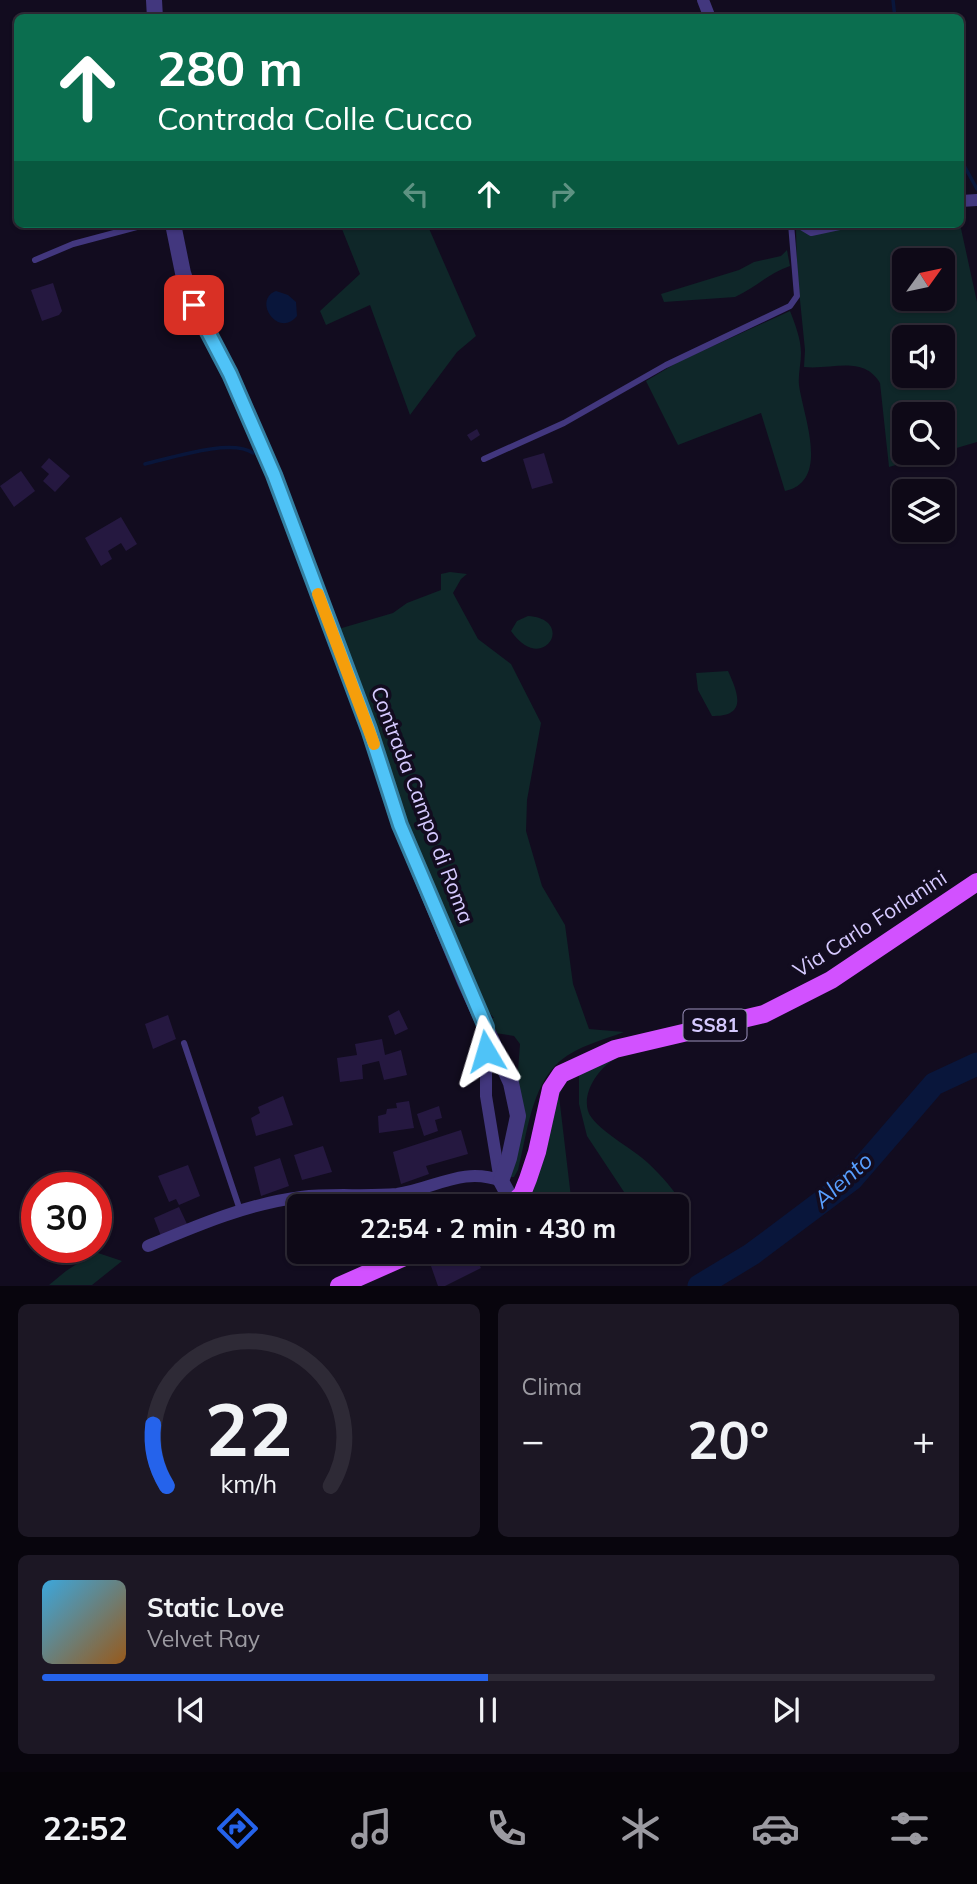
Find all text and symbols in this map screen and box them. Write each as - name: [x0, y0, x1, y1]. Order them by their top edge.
- text: 280 m: [157, 37, 303, 98]
- icon: ahead: [42, 42, 133, 133]
- text: Contrada Colle Cucco: [157, 98, 473, 138]
- icon: left: [397, 175, 435, 213]
- icon: ahead: [470, 175, 508, 213]
- icon: right: [543, 175, 581, 213]
- north arrow: [892, 248, 956, 312]
- map controls: [892, 248, 955, 542]
- pin: [164, 275, 224, 335]
- icon: arrive: [175, 286, 213, 324]
- button: sound: [892, 325, 955, 388]
- button: search: [892, 402, 955, 465]
- button: layers: [892, 479, 955, 542]
- street label: Contrada Campo di Roma: [366, 683, 480, 927]
- street label: Via Carlo Forlanini: [788, 864, 951, 982]
- road number: SS81: [684, 1009, 746, 1040]
- position arrow: [449, 1014, 523, 1088]
- water label: Alento: [806, 1146, 878, 1214]
- speed limit sign: 30: [21, 1172, 112, 1263]
- text: 22:54 · 2 min · 430 m: [360, 1212, 616, 1245]
- text: Clima: [522, 1372, 582, 1401]
- text: 22: [205, 1384, 292, 1475]
- text: 20°: [687, 1407, 769, 1472]
- text: −: [522, 1416, 544, 1464]
- text: +: [912, 1416, 935, 1464]
- text: km/h: [220, 1468, 277, 1499]
- text: Static Love: [147, 1591, 284, 1624]
- text: Velvet Ray: [147, 1624, 260, 1653]
- icon: previous: [172, 1691, 210, 1729]
- icon: pause: [469, 1691, 507, 1729]
- icon: next: [767, 1691, 805, 1729]
- icon: directions: [213, 1804, 262, 1853]
- icon: music: [347, 1804, 396, 1853]
- icon: phone: [482, 1804, 531, 1853]
- icon: climate: [616, 1804, 665, 1853]
- icon: car: [751, 1804, 800, 1853]
- icon: filters: [885, 1804, 934, 1853]
- text: 22:52: [43, 1808, 127, 1848]

